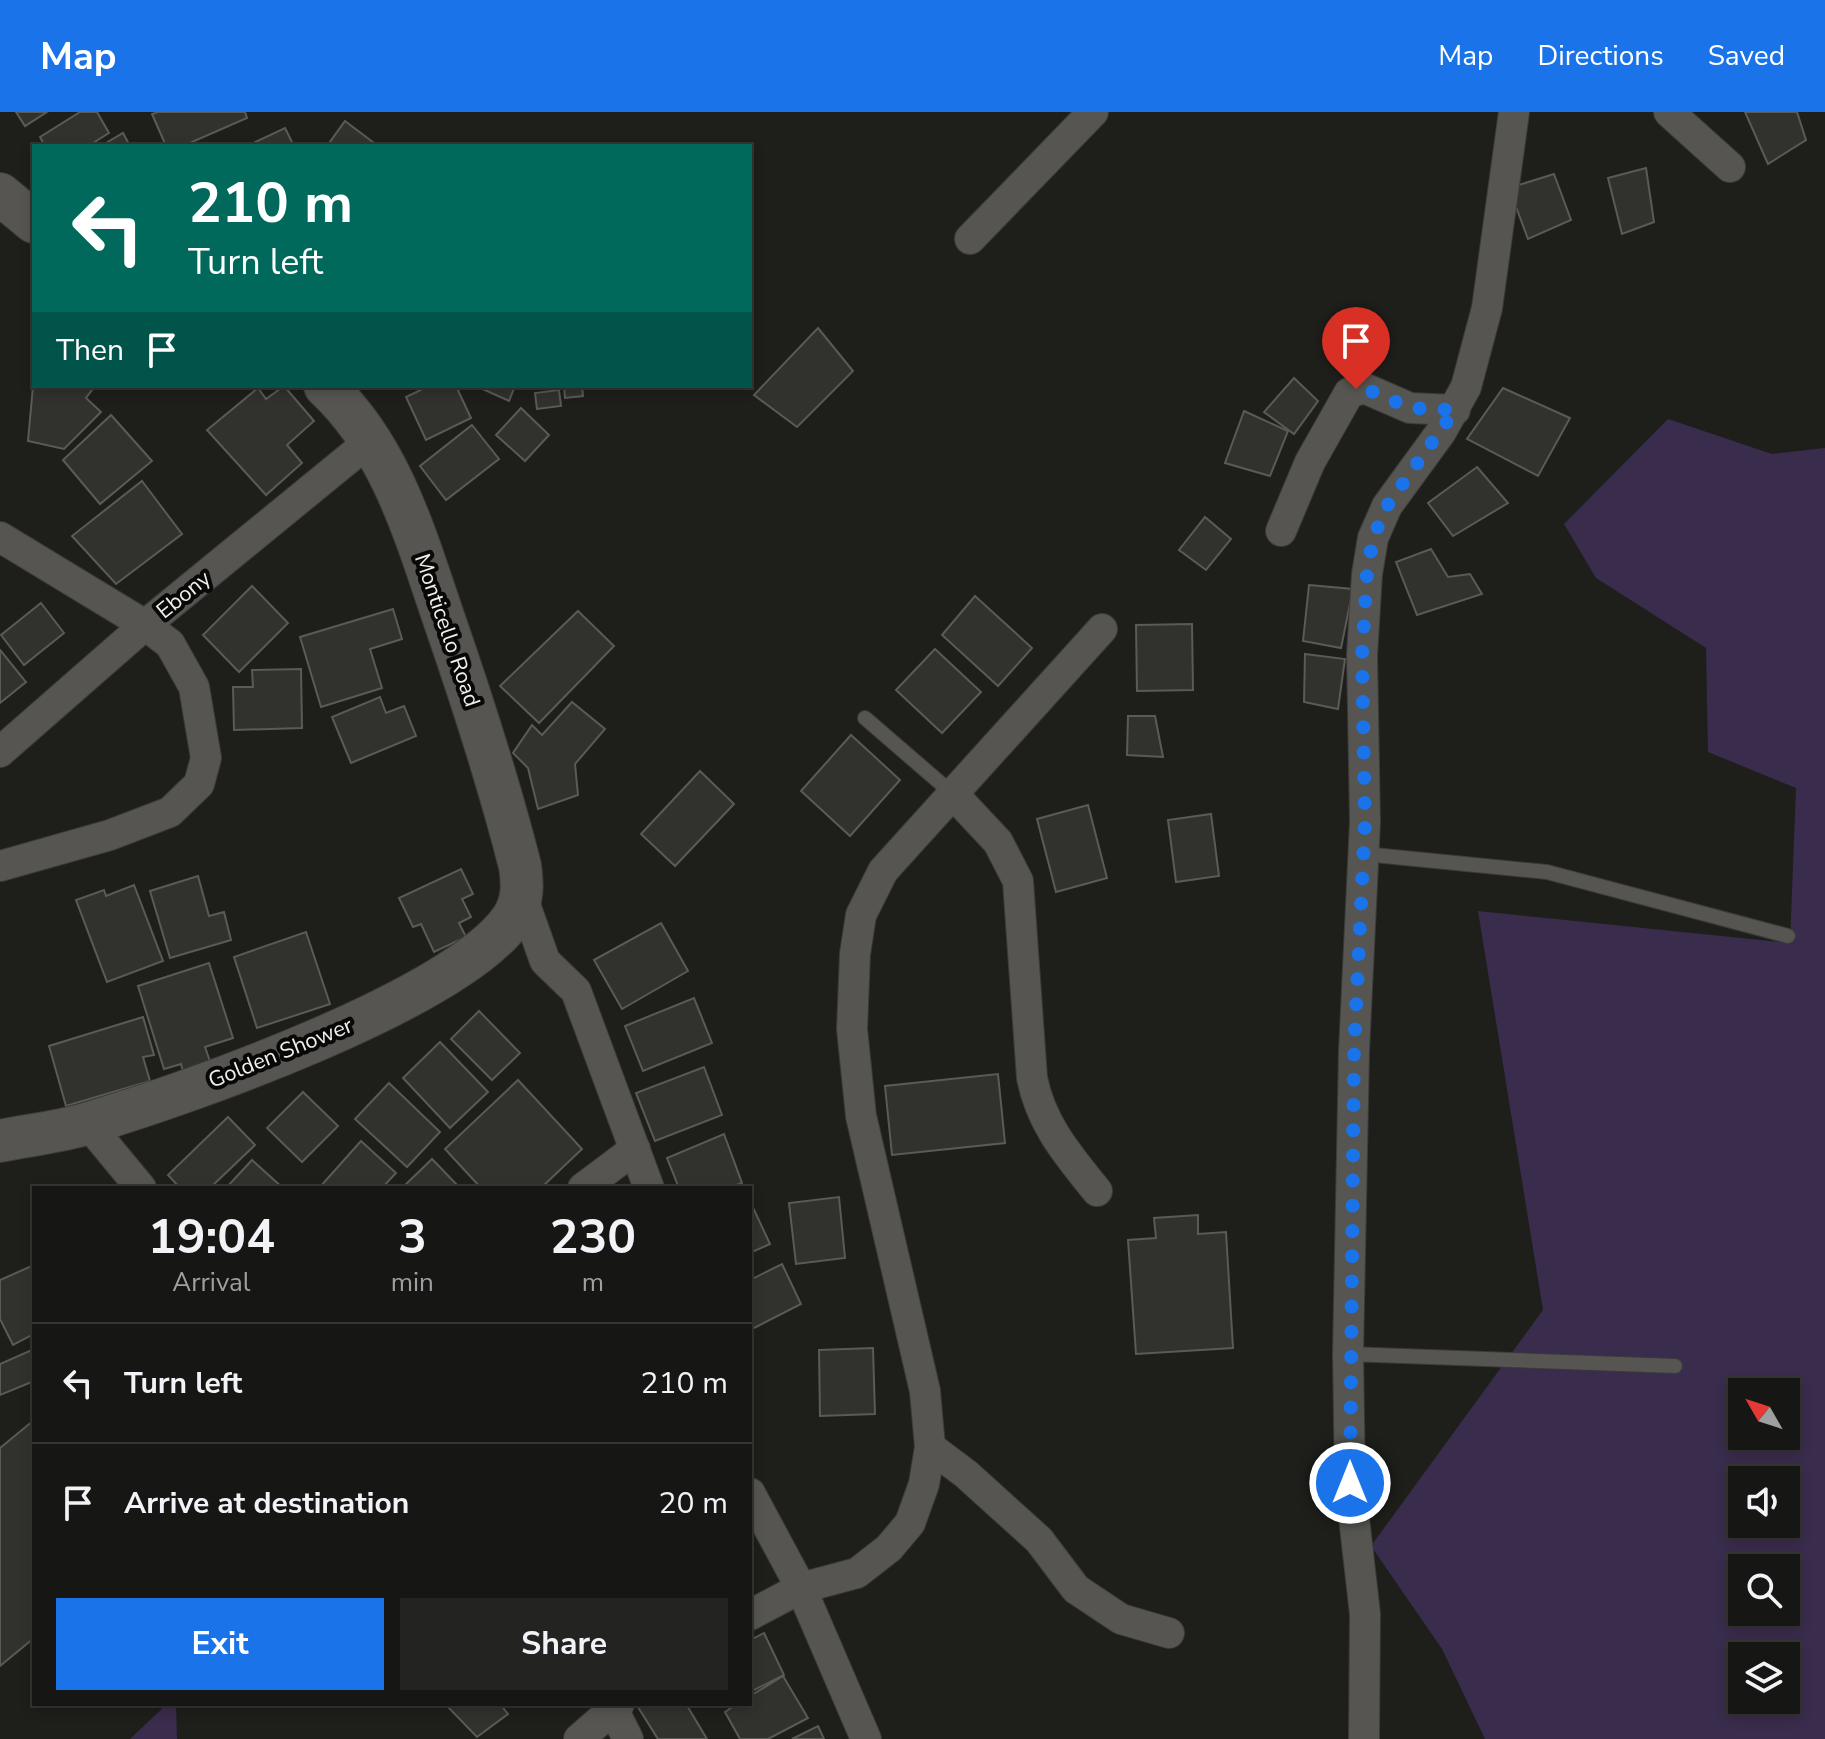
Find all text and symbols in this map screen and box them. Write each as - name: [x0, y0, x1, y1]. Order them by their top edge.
- text: Map: [40, 31, 117, 82]
- text: Map: [1438, 37, 1493, 75]
- text: Directions: [1537, 37, 1664, 75]
- text: Saved: [1708, 37, 1785, 75]
- text: 210 m: [188, 165, 353, 242]
- icon: left: [56, 176, 160, 280]
- text: Turn left: [188, 238, 323, 287]
- pin: [1322, 307, 1390, 389]
- icon: arrive: [1334, 319, 1378, 363]
- icon: arrive: [140, 328, 184, 372]
- text: Then: [56, 330, 124, 371]
- street label: Monticello Road: [407, 550, 487, 711]
- street label: Ebony: [150, 563, 218, 626]
- street label: Golden Shower: [204, 1010, 357, 1096]
- text: 19:04: [148, 1204, 275, 1270]
- text: 3: [398, 1204, 427, 1270]
- text: 230: [550, 1204, 636, 1270]
- text: Arrival: [172, 1265, 251, 1300]
- text: min: [391, 1265, 434, 1300]
- text: m: [582, 1265, 604, 1300]
- icon: left: [56, 1361, 100, 1405]
- text: Turn left: [124, 1363, 242, 1404]
- text: 210 m: [641, 1363, 728, 1404]
- north arrow: [1728, 1378, 1800, 1450]
- map controls: [1728, 1378, 1800, 1714]
- position arrow: [1308, 1441, 1392, 1525]
- button: sound: [1728, 1466, 1800, 1538]
- icon: arrive: [56, 1481, 100, 1525]
- text: Arrive at destination: [124, 1483, 409, 1524]
- text: 20 m: [659, 1483, 728, 1524]
- button: search: [1728, 1554, 1800, 1626]
- button: Exit: [56, 1598, 384, 1690]
- button: Share: [400, 1598, 728, 1690]
- button: layers: [1728, 1642, 1800, 1714]

